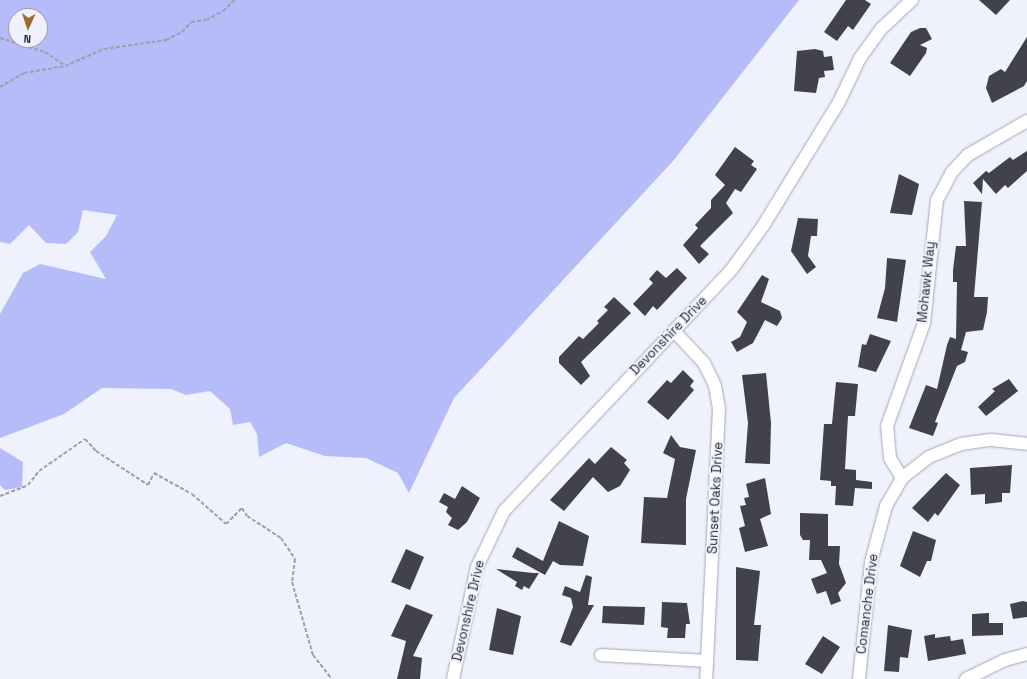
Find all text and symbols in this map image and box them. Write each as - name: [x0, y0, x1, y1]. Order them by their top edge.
- north arrow: [8, 8, 48, 48]
- text: N: [23, 32, 31, 46]
- street label: Mohawk Way: [915, 240, 939, 324]
- street label: Devonshire Drive: [627, 293, 711, 379]
- street label: Sunset Oaks Drive: [705, 442, 727, 554]
- street label: Comanche Drive: [854, 553, 882, 655]
- street label: Devonshire Drive: [450, 559, 488, 663]

